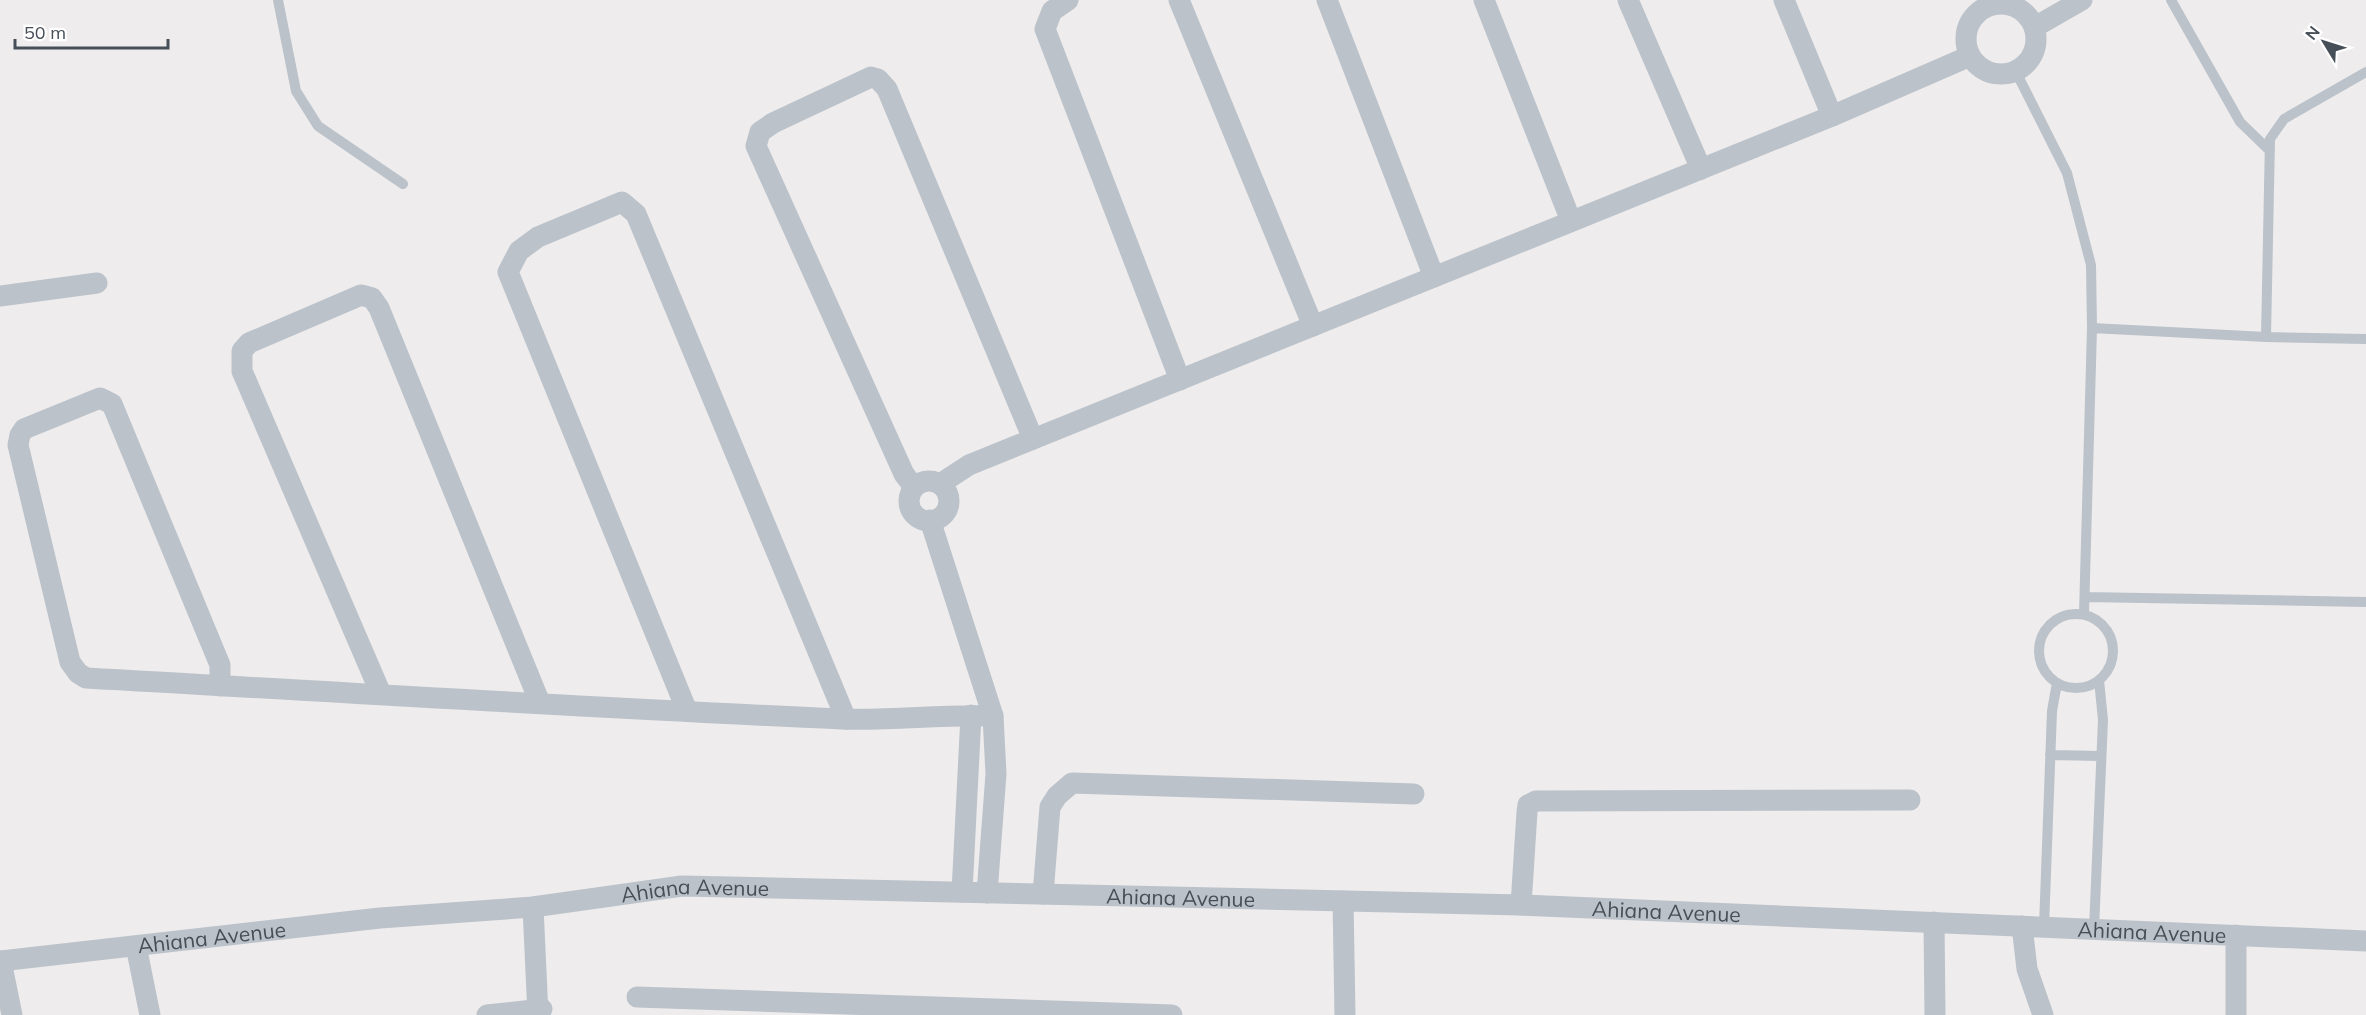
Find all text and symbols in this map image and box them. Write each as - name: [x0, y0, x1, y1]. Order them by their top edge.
- scale bar: [15, 12, 168, 50]
- north arrow: [2294, 12, 2354, 72]
- text: 50 m: [24, 21, 66, 44]
- text: N: [2301, 22, 2324, 44]
- street label: Ahiana Avenue: [619, 873, 769, 907]
- street label: Ahiana Avenue: [1106, 883, 1255, 912]
- street label: Ahiana Avenue: [1591, 895, 1741, 927]
- street label: Ahiana Avenue: [136, 916, 287, 958]
- street label: Ahiana Avenue: [2077, 916, 2227, 948]

